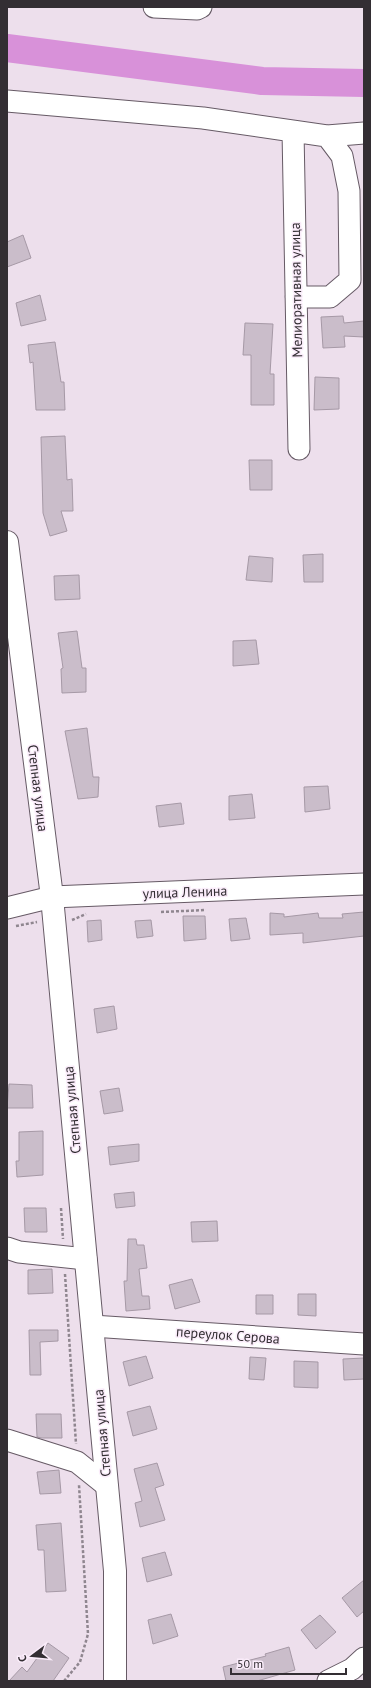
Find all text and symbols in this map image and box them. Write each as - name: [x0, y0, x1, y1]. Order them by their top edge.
- street label: Мелиоративная улица: [286, 222, 306, 358]
- street label: Степная улица: [24, 743, 52, 833]
- street label: улица Ленина: [142, 882, 228, 902]
- street label: Степная улица: [59, 1066, 85, 1154]
- street label: переулок Серова: [176, 1322, 281, 1348]
- street label: Степная улица: [89, 1389, 115, 1477]
- north arrow: [12, 1636, 52, 1676]
- scale bar: [231, 1650, 346, 1676]
- text: С: [15, 1654, 30, 1664]
- text: 50 m: [237, 1656, 263, 1671]

